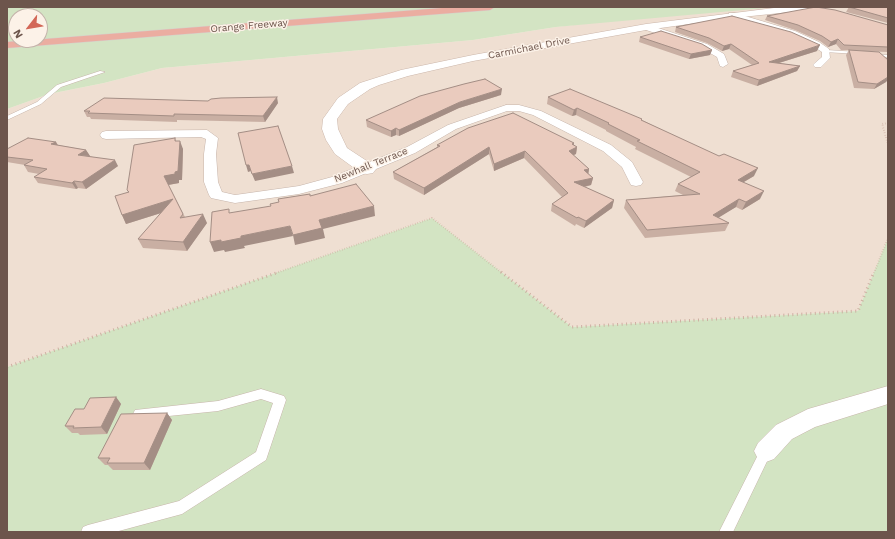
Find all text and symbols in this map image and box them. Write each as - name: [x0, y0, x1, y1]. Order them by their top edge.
- north arrow: [8, 8, 48, 48]
- street label: Orange Freeway: [210, 17, 288, 35]
- text: N: [10, 27, 26, 41]
- street label: Carmichael Drive: [487, 34, 571, 62]
- street label: Newhall Terrace: [332, 145, 410, 185]

